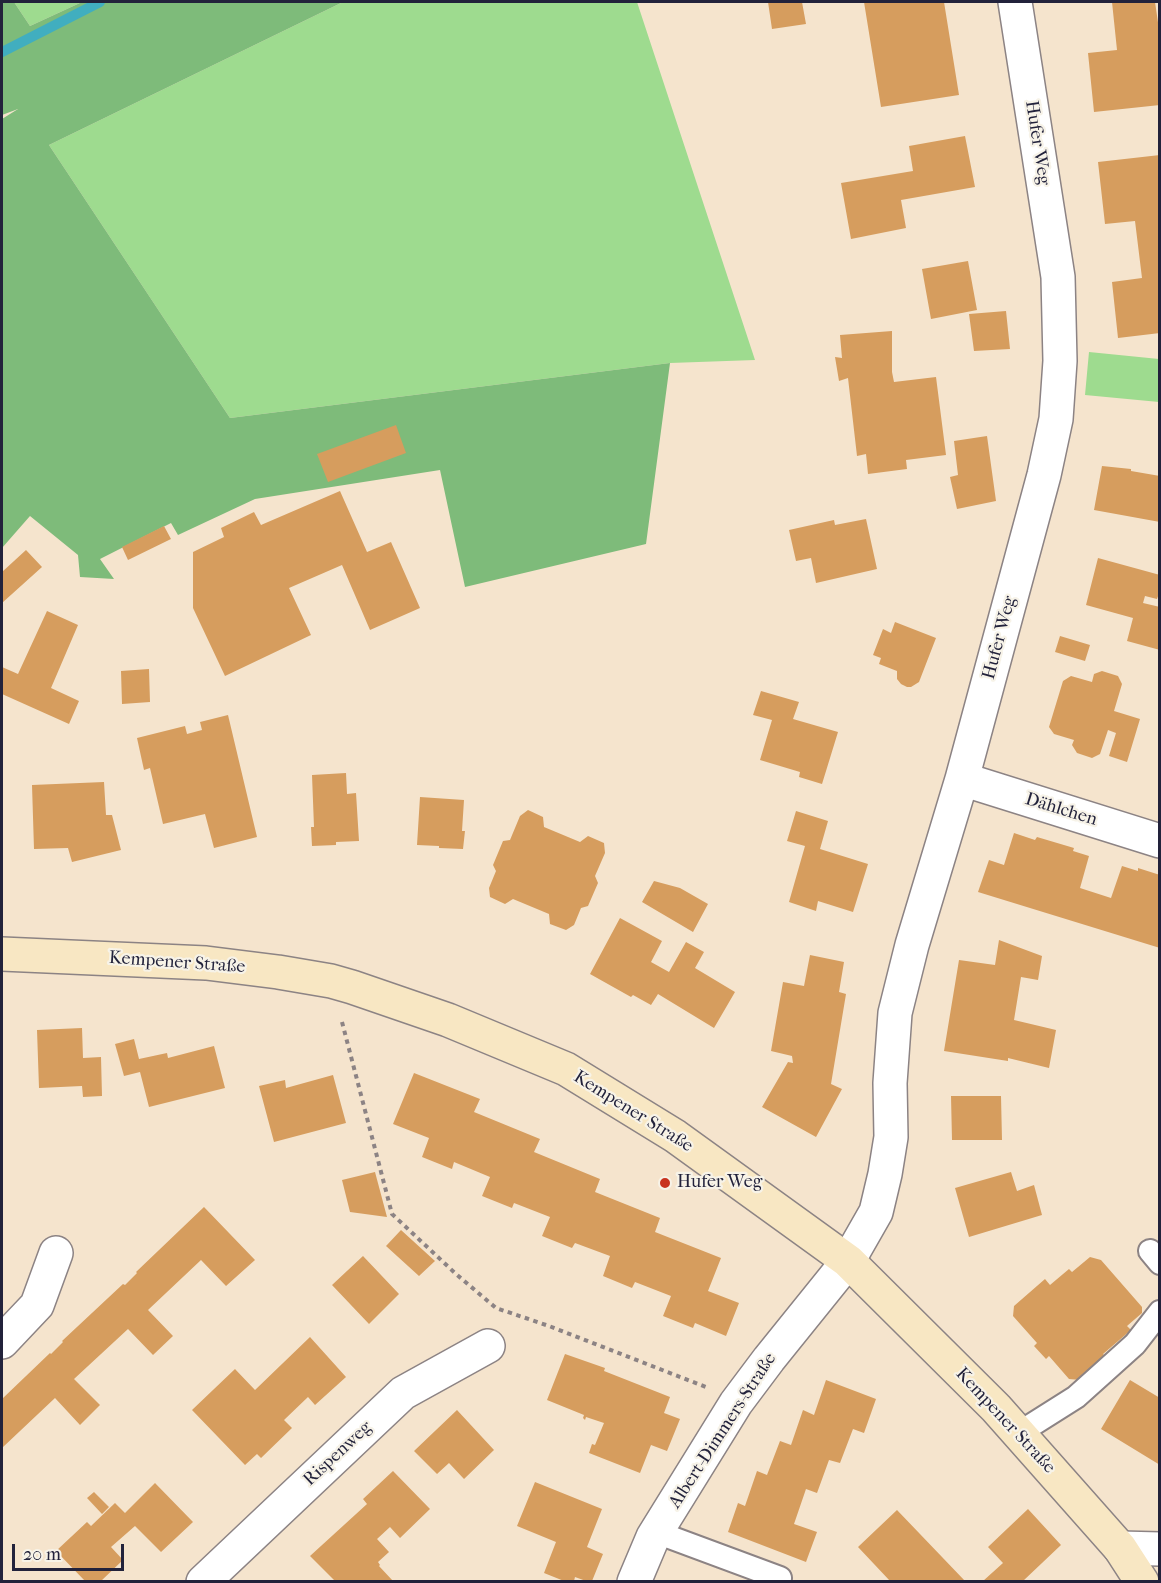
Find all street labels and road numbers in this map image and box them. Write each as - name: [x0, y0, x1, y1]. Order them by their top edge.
- street label: Hufer Weg: [1020, 99, 1054, 187]
- street label: Hufer Weg: [979, 594, 1021, 682]
- street label: Dählchen: [1022, 789, 1100, 831]
- street label: Kempener Straße: [108, 947, 246, 979]
- street label: Kempener Straße: [569, 1067, 697, 1157]
- street label: Albert-Dimmers-Straße: [665, 1349, 781, 1513]
- street label: Kempener Straße: [951, 1364, 1059, 1478]
- street label: Rispenweg: [299, 1417, 377, 1491]

